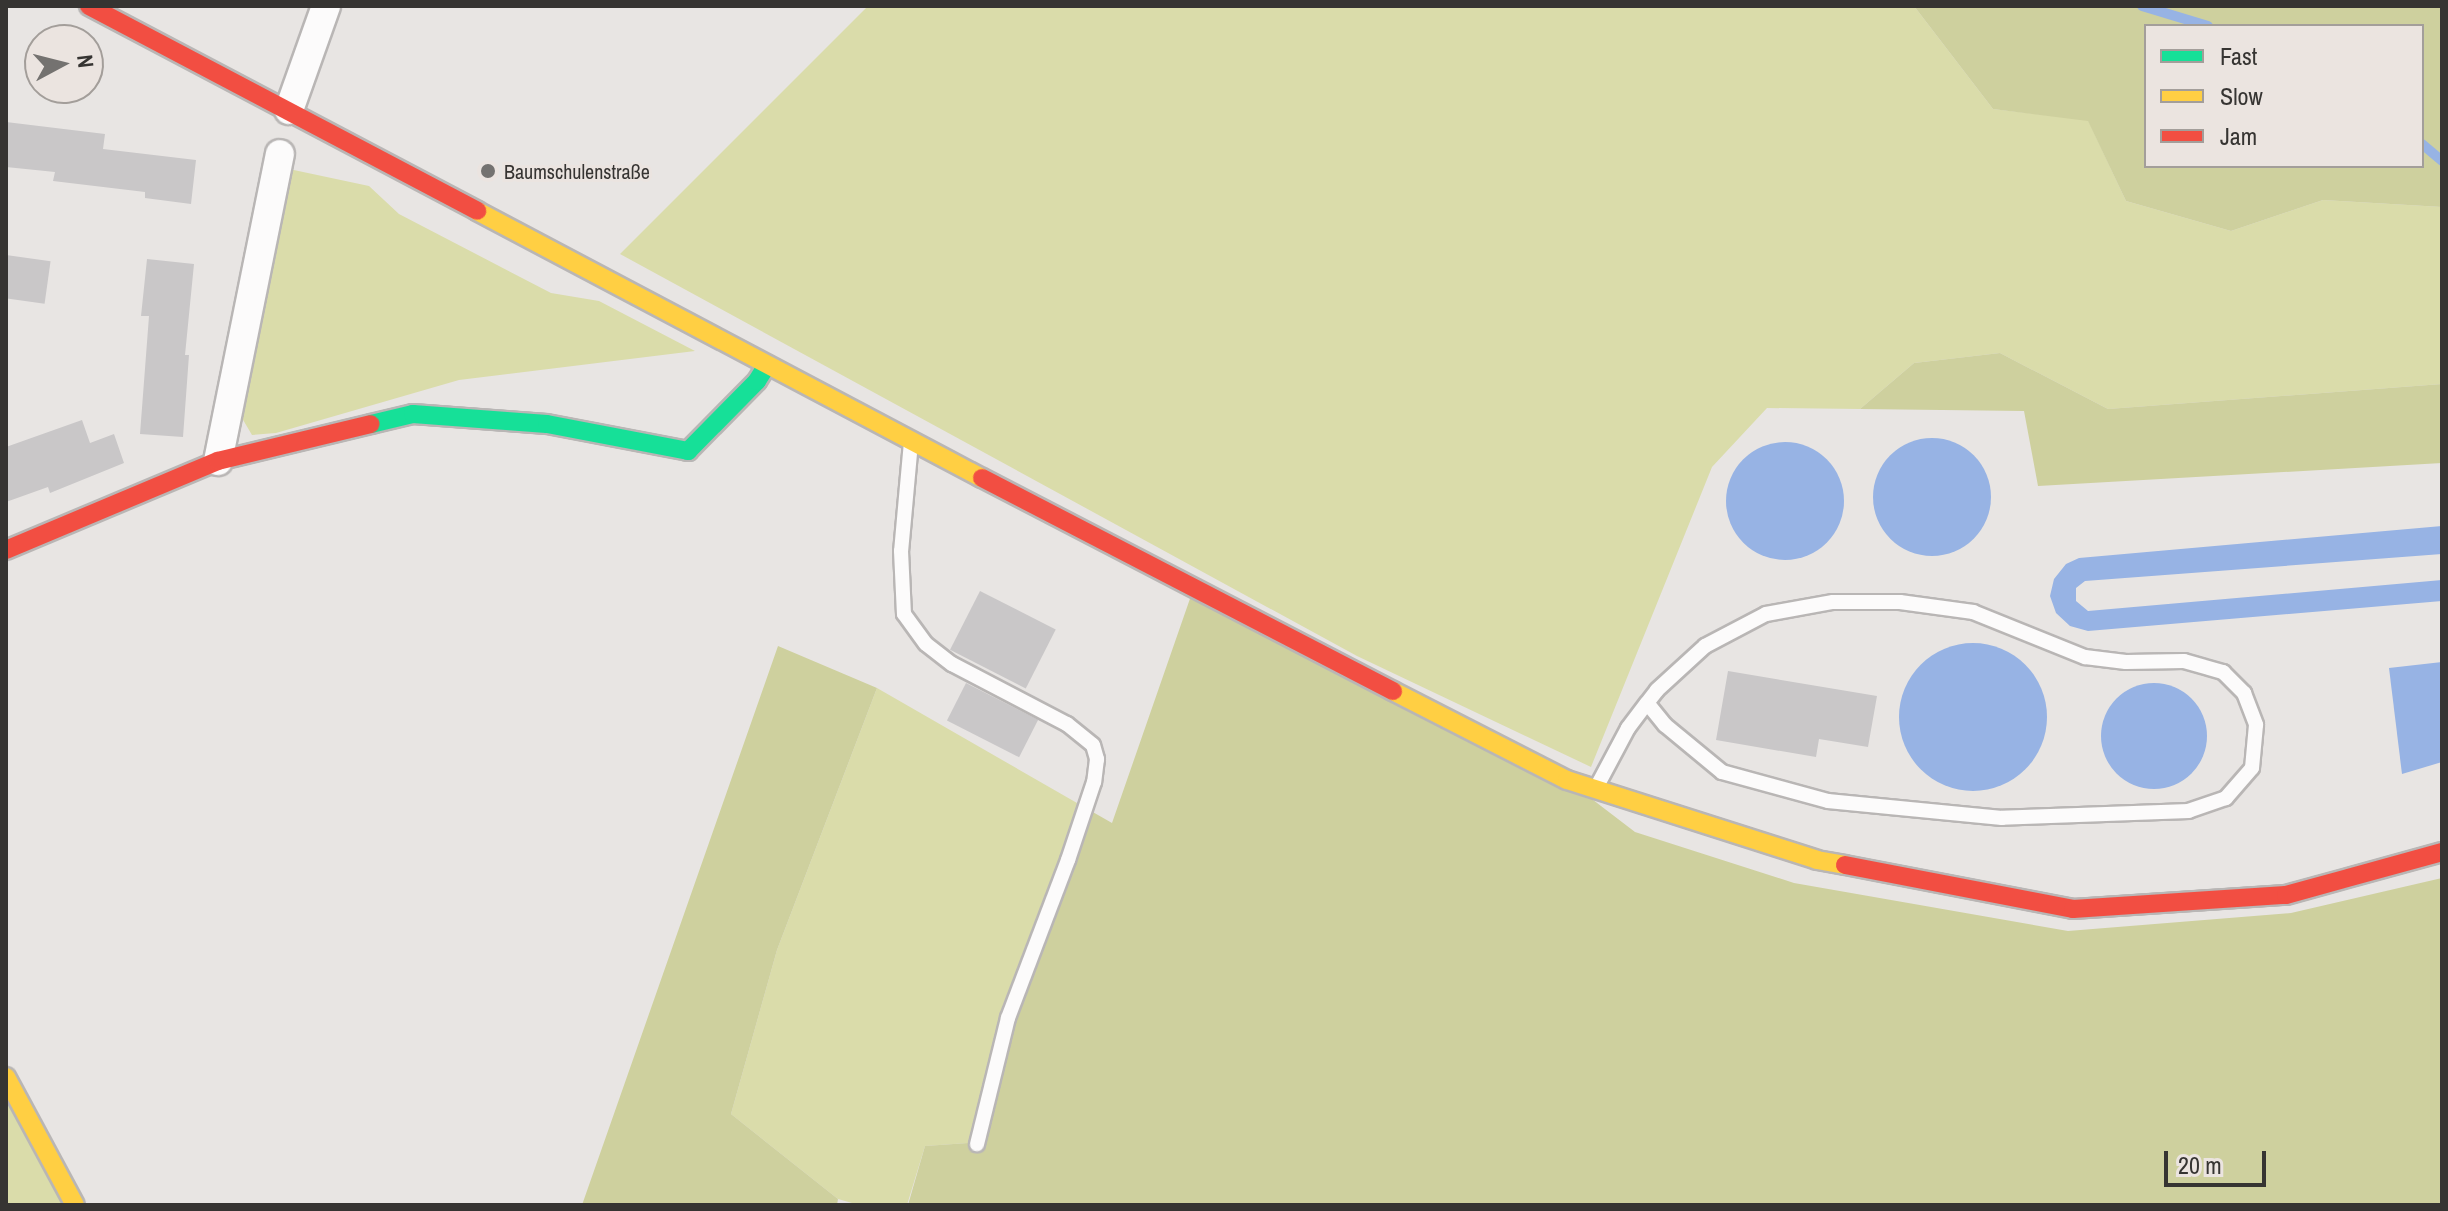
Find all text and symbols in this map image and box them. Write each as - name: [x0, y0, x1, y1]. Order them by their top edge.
- north arrow: [24, 24, 104, 104]
- legend: [2144, 24, 2424, 168]
- text: Fast: [2220, 40, 2257, 72]
- text: N: [70, 53, 102, 70]
- text: Slow: [2220, 80, 2263, 112]
- text: Jam: [2220, 120, 2257, 152]
- place label: Baumschulenstraße: [504, 159, 650, 183]
- marker: Baumschulenstraße: [479, 162, 497, 180]
- scale bar: [2168, 1135, 2270, 1185]
- text: 20 m: [2178, 1149, 2222, 1181]

